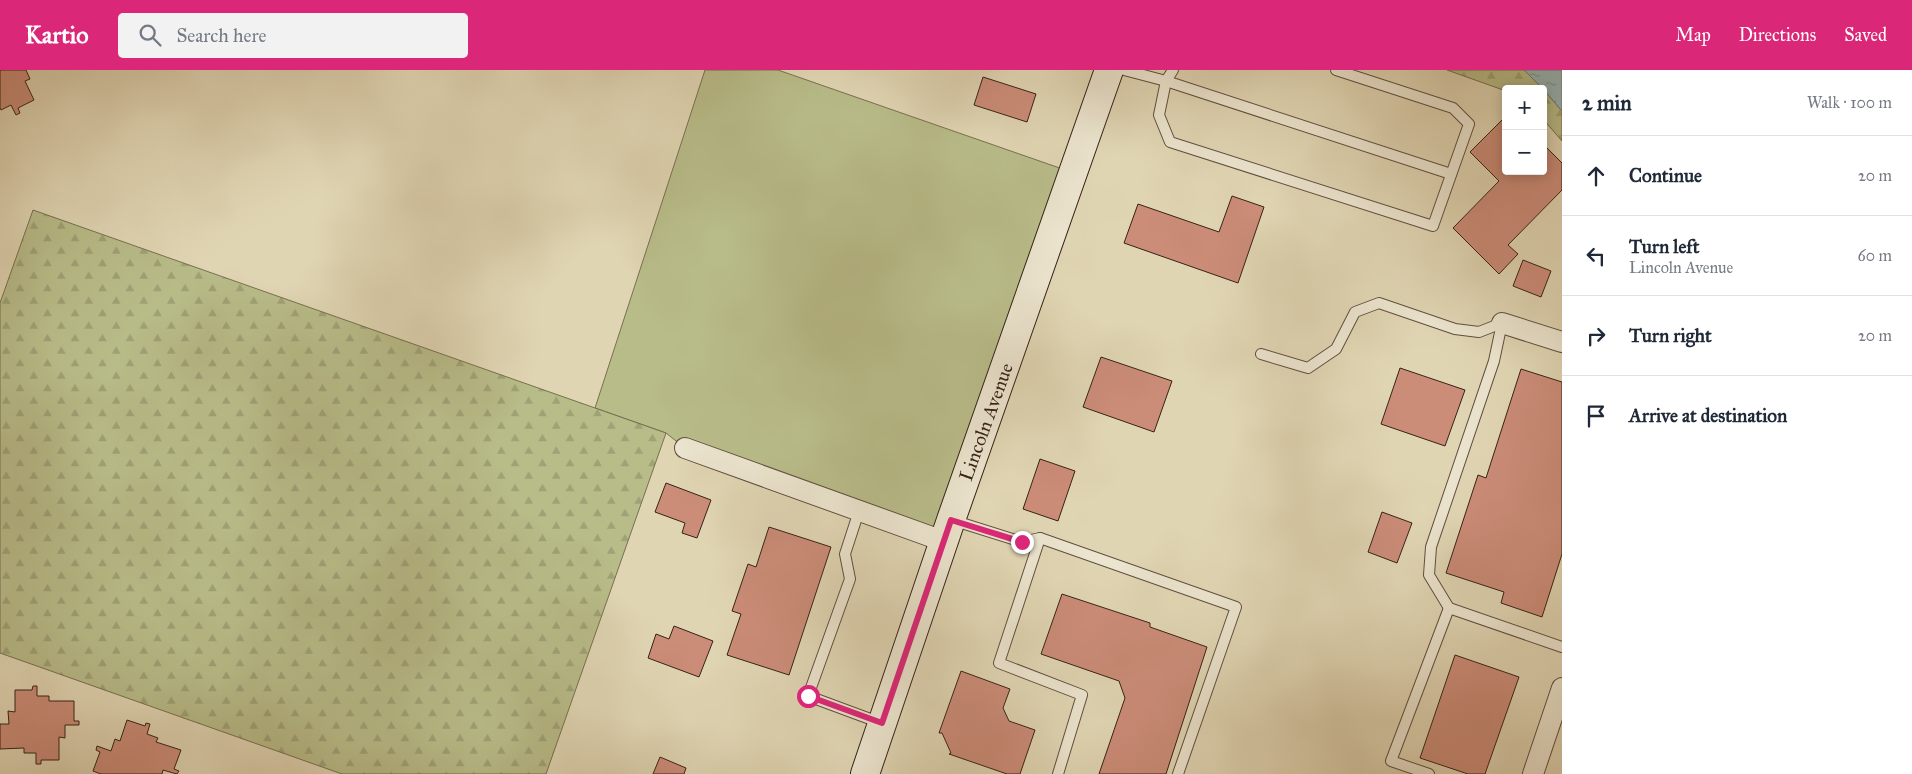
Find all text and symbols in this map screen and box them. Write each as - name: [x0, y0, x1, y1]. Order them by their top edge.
- search box: [118, 13, 468, 58]
- text: Kartio: [25, 20, 88, 50]
- icon: search: [136, 21, 164, 49]
- text: Search here: [176, 24, 266, 47]
- text: Map: [1675, 24, 1711, 46]
- text: Directions: [1739, 24, 1816, 46]
- text: Saved: [1844, 24, 1887, 46]
- map controls: [1502, 85, 1547, 175]
- button: +: [1502, 85, 1547, 130]
- text: 2 min: [1582, 90, 1632, 116]
- text: Walk · 100 m: [1807, 93, 1892, 112]
- button: −: [1502, 130, 1547, 175]
- icon: ahead: [1582, 162, 1610, 190]
- text: Continue: [1629, 164, 1702, 187]
- text: 20 m: [1858, 166, 1892, 185]
- text: Turn left: [1629, 235, 1699, 258]
- icon: left: [1582, 242, 1610, 270]
- text: 60 m: [1858, 246, 1892, 265]
- text: Lincoln Avenue: [1629, 258, 1733, 277]
- icon: right: [1582, 322, 1610, 350]
- text: Turn right: [1629, 324, 1712, 347]
- text: 20 m: [1858, 326, 1892, 345]
- street label: Lincoln Avenue: [954, 360, 1018, 484]
- icon: arrive: [1582, 402, 1610, 430]
- text: Arrive at destination: [1629, 404, 1787, 427]
- route end: [1011, 531, 1034, 554]
- route start: [797, 685, 820, 708]

